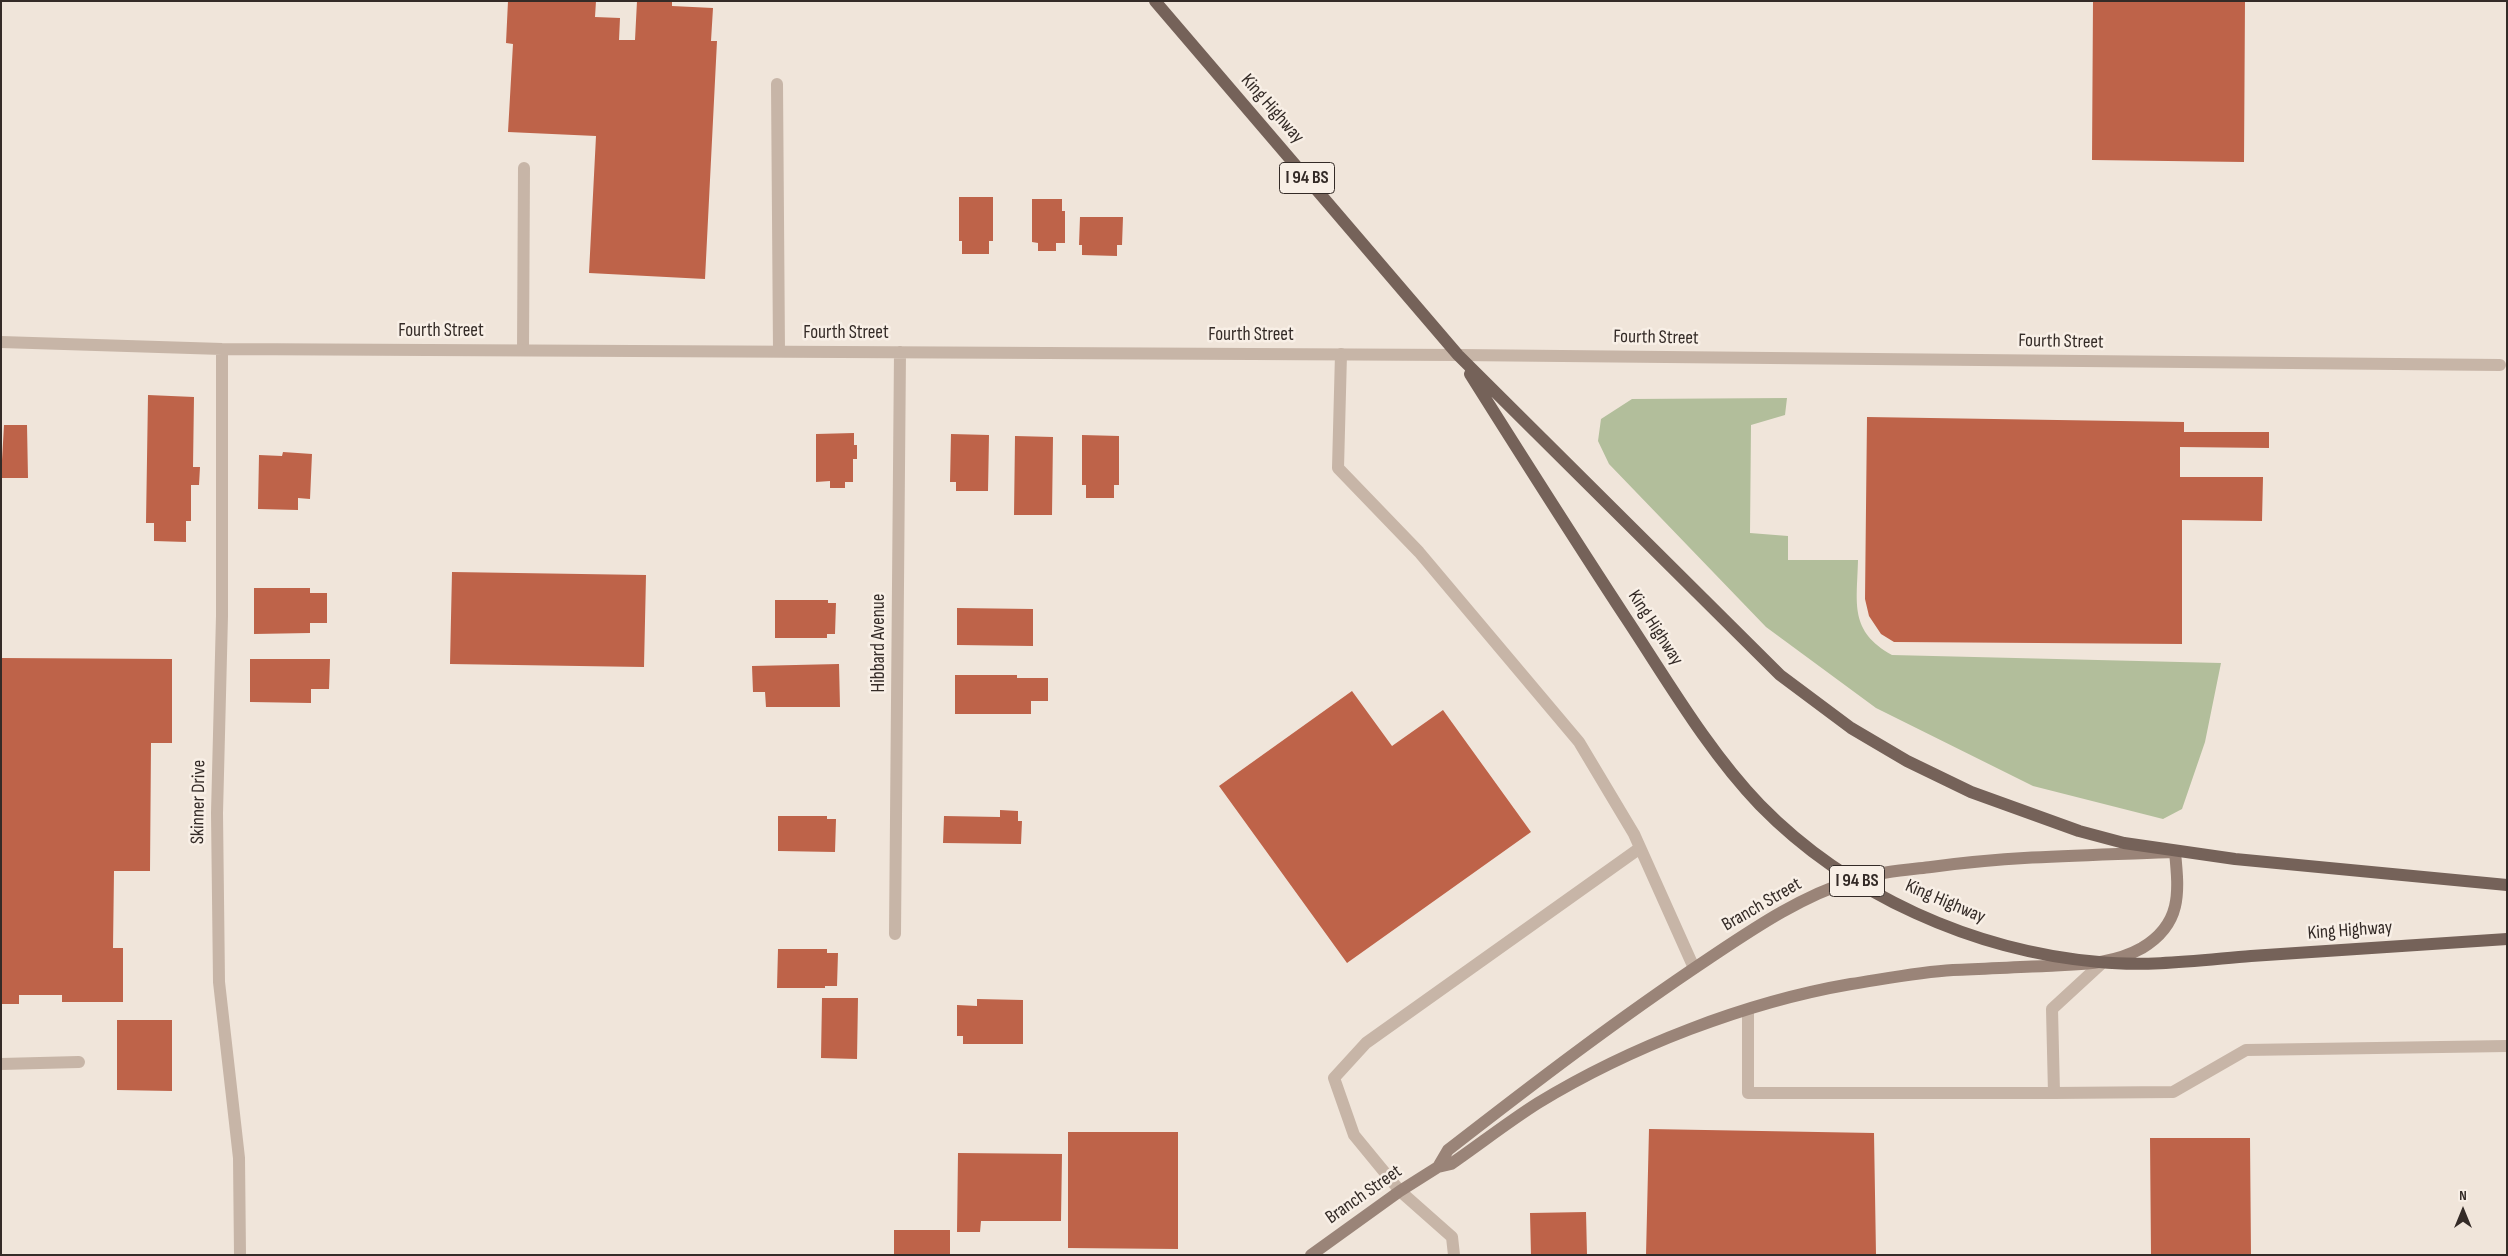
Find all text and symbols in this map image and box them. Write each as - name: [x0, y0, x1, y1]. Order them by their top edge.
- street label: King Highway: [1236, 70, 1308, 148]
- road number: I 94 BS: [1280, 162, 1334, 194]
- street label: Fourth Street: [398, 320, 484, 342]
- street label: Fourth Street: [803, 322, 889, 344]
- street label: Fourth Street: [1208, 324, 1294, 346]
- street label: Fourth Street: [1613, 326, 1699, 350]
- street label: Fourth Street: [2018, 330, 2104, 354]
- street label: King Highway: [1622, 586, 1688, 670]
- street label: Hibbard Avenue: [868, 594, 890, 692]
- street label: Skinner Drive: [187, 760, 211, 844]
- road number: I 94 BS: [1830, 866, 1884, 896]
- street label: Branch Street: [1718, 873, 1806, 937]
- street label: King Highway: [1902, 875, 1988, 929]
- street label: King Highway: [2307, 917, 2393, 945]
- street label: Branch Street: [1321, 1160, 1407, 1230]
- north arrow: [2438, 1186, 2488, 1236]
- text: N: [2459, 1187, 2467, 1204]

